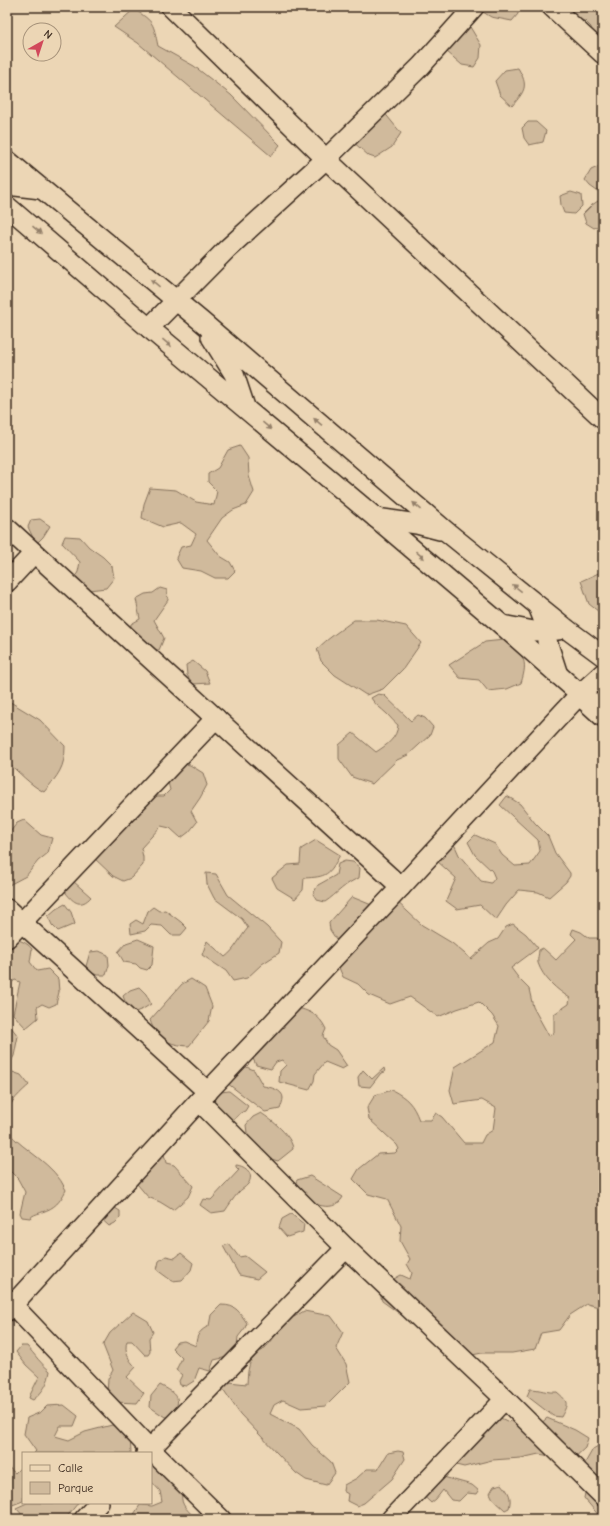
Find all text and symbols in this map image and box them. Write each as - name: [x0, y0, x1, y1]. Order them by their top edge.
- north arrow: [22, 22, 62, 62]
- text: N: [41, 27, 55, 42]
- one-way arrow: [32, 226, 42, 235]
- one-way arrow: [149, 279, 160, 288]
- one-way arrow: [162, 338, 173, 347]
- one-way arrow: [313, 417, 323, 426]
- one-way arrow: [262, 421, 273, 430]
- one-way arrow: [411, 502, 422, 511]
- one-way arrow: [415, 550, 425, 560]
- one-way arrow: [512, 584, 523, 593]
- legend: [22, 1452, 152, 1504]
- text: Calle: [58, 1461, 83, 1475]
- text: Parque: [58, 1481, 93, 1495]

